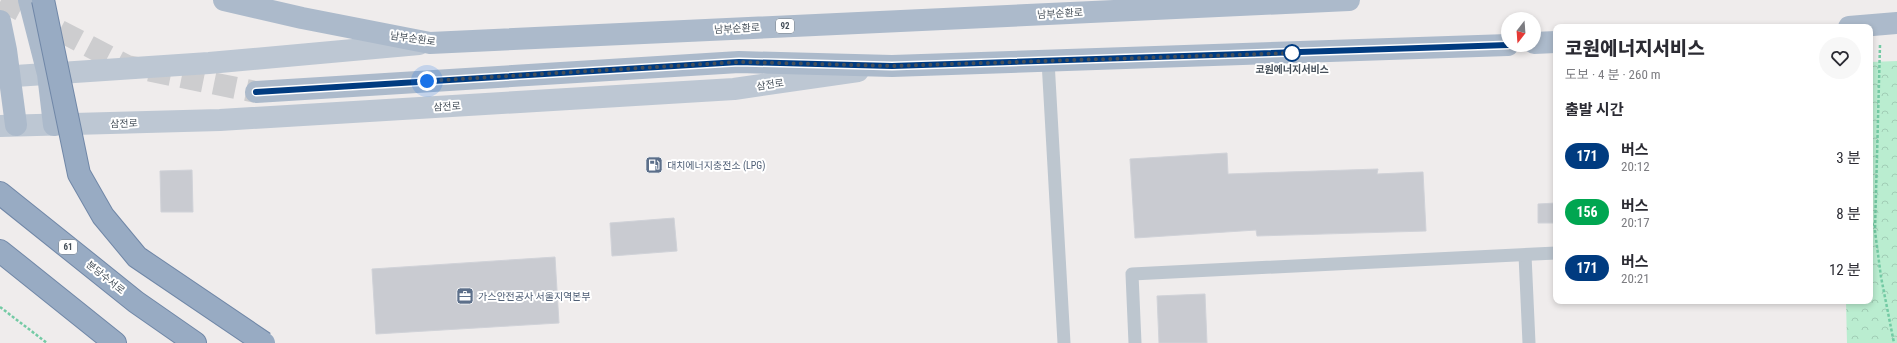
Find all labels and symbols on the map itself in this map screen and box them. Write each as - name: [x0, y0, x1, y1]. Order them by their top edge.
- street label: 남부순환로: [1037, 7, 1083, 20]
- north arrow: [1501, 12, 1541, 52]
- road number: 92: [776, 19, 794, 33]
- street label: 남부순환로: [714, 22, 760, 35]
- street label: 남부순환로: [389, 30, 436, 47]
- marker: 코원에너지서비스: [1283, 44, 1301, 62]
- place label: 코원에너지서비스: [1255, 64, 1329, 75]
- your location: [417, 71, 437, 91]
- street label: 삼전로: [756, 77, 785, 92]
- street label: 삼전로: [433, 100, 461, 113]
- street label: 삼전로: [110, 118, 138, 129]
- fuel station icon: 대치에너지충전소 (LPG): [644, 155, 664, 175]
- place label: 대치에너지충전소 (LPG): [667, 160, 765, 172]
- road number: 61: [59, 240, 77, 254]
- street label: 분당수서로: [84, 259, 127, 296]
- office icon: 가스안전공사 서울지역본부: [455, 286, 475, 306]
- place label: 가스안전공사 서울지역본부: [478, 291, 591, 302]

